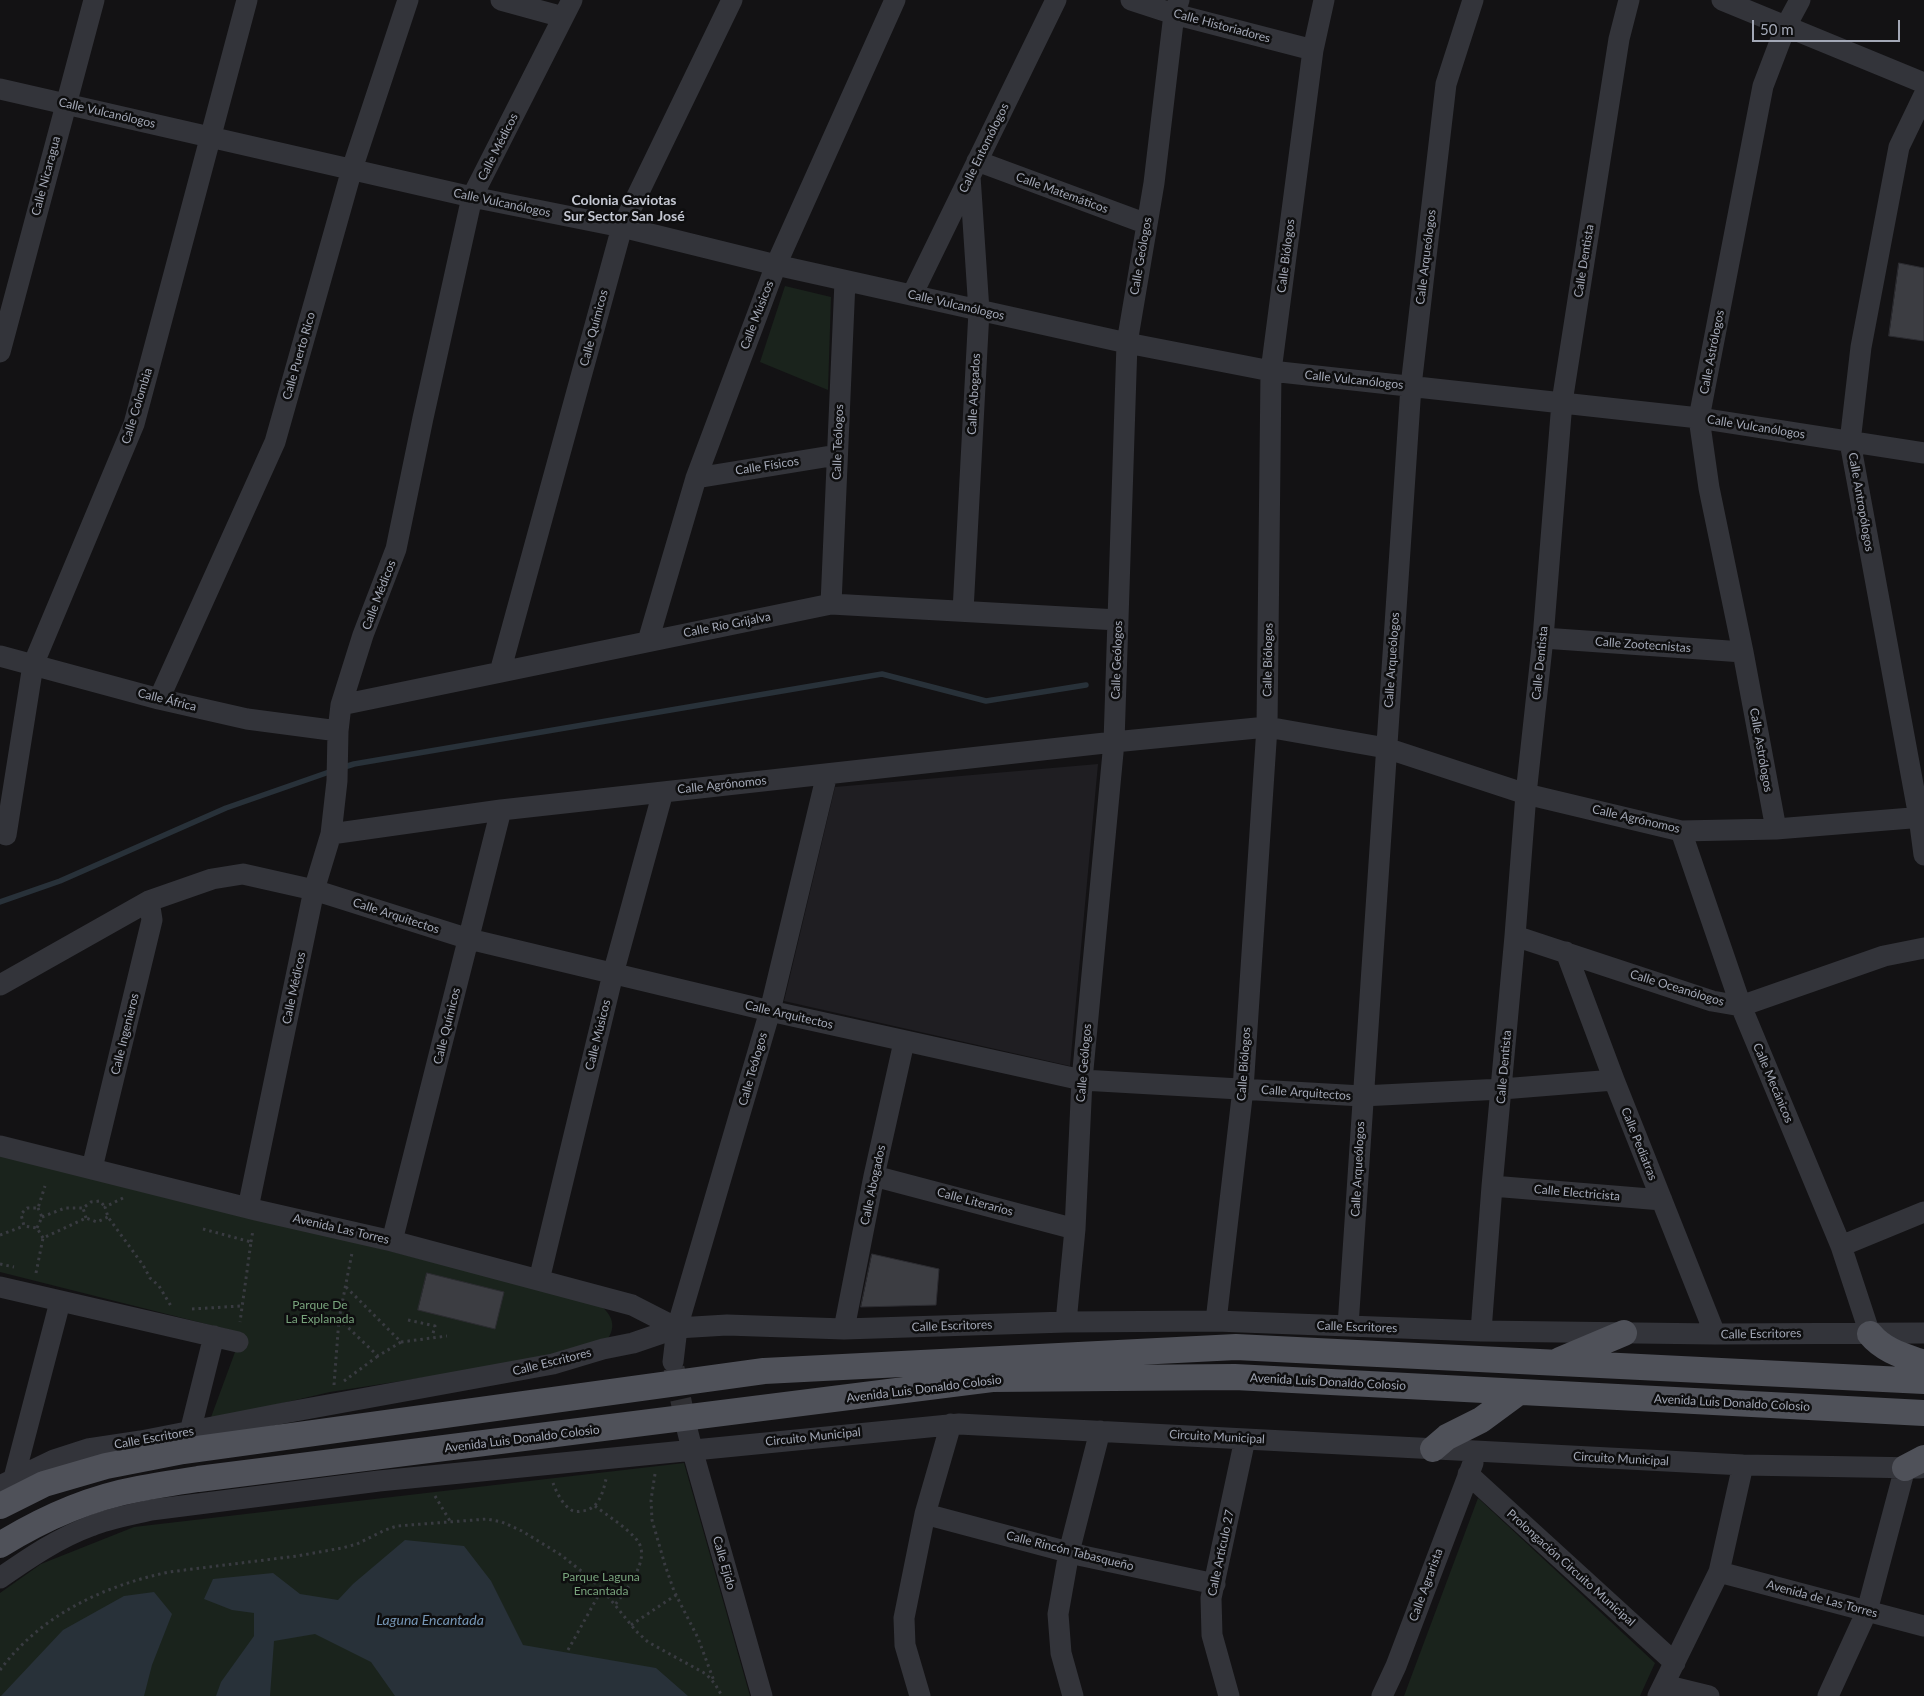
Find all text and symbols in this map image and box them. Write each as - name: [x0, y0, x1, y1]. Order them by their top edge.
- street label: Calle Historiadores: [1172, 6, 1272, 46]
- scale bar: [1754, 10, 1902, 42]
- text: 50 m: [1760, 20, 1794, 38]
- street label: Calle Vulcanólogos: [57, 95, 157, 131]
- street label: Calle Entomólogos: [956, 101, 1012, 195]
- street label: Calle Médicos: [475, 111, 521, 183]
- street label: Calle Nicaragua: [28, 135, 64, 217]
- street label: Calle Matemáticos: [1014, 170, 1110, 216]
- street label: Calle Vulcanólogos: [452, 186, 552, 220]
- district label: Colonia Gaviotas Sur Sector San José: [563, 192, 685, 224]
- street label: Calle Arqueólogos: [1413, 209, 1439, 305]
- street label: Calle Geólogos: [1127, 216, 1155, 296]
- street label: Calle Biólogos: [1274, 218, 1298, 294]
- street label: Calle Dentista: [1571, 223, 1597, 299]
- street label: Calle Músicos: [737, 279, 777, 351]
- street label: Calle Vulcanólogos: [906, 287, 1006, 323]
- street label: Calle Químicos: [577, 288, 611, 368]
- street label: Calle Astrólogos: [1697, 309, 1727, 395]
- street label: Calle Puerto Rico: [280, 311, 318, 401]
- street label: Calle Abogados: [965, 353, 983, 435]
- street label: Calle Colombia: [119, 366, 155, 446]
- street label: Calle Vulcanólogos: [1304, 368, 1404, 392]
- street label: Calle Teólogos: [829, 404, 847, 480]
- street label: Calle Vulcanólogos: [1706, 412, 1806, 442]
- street label: Calle Antropólogos: [1845, 451, 1877, 553]
- street label: Calle Físicos: [734, 454, 800, 478]
- street label: Calle Médicos: [359, 558, 399, 632]
- street label: Calle Río Grijalva: [682, 609, 772, 641]
- street label: Calle Arqueólogos: [1381, 612, 1403, 708]
- street label: Calle Geólogos: [1108, 620, 1126, 700]
- street label: Calle Biólogos: [1260, 623, 1276, 697]
- street label: Calle Dentista: [1529, 626, 1551, 700]
- street label: Calle Zootecnistas: [1595, 634, 1691, 656]
- street label: Calle África: [136, 686, 198, 714]
- street label: Calle Astrólogos: [1746, 707, 1776, 793]
- street label: Calle Agrónomos: [677, 773, 767, 797]
- street label: Calle Agrónomos: [1591, 802, 1681, 836]
- street label: Calle Arquitectos: [351, 895, 441, 937]
- street label: Calle Médicos: [279, 951, 309, 1025]
- street label: Calle Oceanólogos: [1628, 967, 1726, 1009]
- street label: Calle Químicos: [431, 986, 463, 1066]
- street label: Calle Ingenieros: [108, 992, 142, 1076]
- street label: Calle Músicos: [582, 998, 614, 1072]
- street label: Calle Arquitectos: [743, 998, 835, 1032]
- street label: Calle Geólogos: [1073, 1023, 1095, 1103]
- street label: Calle Biólogos: [1234, 1027, 1254, 1101]
- street label: Calle Dentista: [1494, 1030, 1514, 1104]
- street label: Calle Teólogos: [736, 1031, 770, 1107]
- street label: Calle Mecánicos: [1750, 1041, 1796, 1125]
- street label: Calle Arquitectos: [1261, 1083, 1351, 1103]
- street label: Calle Pediatras: [1618, 1105, 1660, 1183]
- street label: Calle Arqueólogos: [1348, 1121, 1368, 1217]
- street label: Calle Abogados: [857, 1144, 889, 1226]
- street label: Calle Electricista: [1533, 1182, 1621, 1204]
- street label: Calle Literarios: [935, 1185, 1015, 1219]
- street label: Avenida Las Torres: [292, 1211, 390, 1247]
- park label: Parque De La Explanada: [286, 1298, 354, 1326]
- street label: Calle Escritores: [911, 1317, 993, 1335]
- street label: Calle Escritores: [1316, 1318, 1398, 1336]
- street label: Calle Escritores: [1720, 1326, 1802, 1342]
- street label: Calle Escritores: [511, 1345, 593, 1379]
- street label: Avenida Luis Donaldo Colosio: [1250, 1371, 1406, 1393]
- street label: Avenida Luis Donaldo Colosio: [846, 1372, 1002, 1406]
- street label: Avenida Luis Donaldo Colosio: [1654, 1392, 1810, 1414]
- street label: Avenida Luis Donaldo Colosio: [444, 1422, 600, 1456]
- street label: Calle Escritores: [113, 1424, 195, 1452]
- street label: Circuito Municipal: [765, 1425, 861, 1449]
- street label: Circuito Municipal: [1169, 1427, 1265, 1447]
- street label: Circuito Municipal: [1573, 1449, 1669, 1469]
- street label: Prolongación Circuito Municipal: [1504, 1507, 1638, 1629]
- street label: Calle Artículo 27: [1205, 1508, 1237, 1598]
- street label: Calle Rincón Tabasqueño: [1005, 1528, 1135, 1574]
- street label: Calle Ejido: [709, 1534, 739, 1592]
- street label: Calle Agrarista: [1406, 1547, 1446, 1623]
- park label: Parque Laguna Encantada: [562, 1570, 640, 1598]
- street label: Avenida de Las Torres: [1765, 1577, 1879, 1621]
- water label: Laguna Encantada: [376, 1612, 484, 1628]

